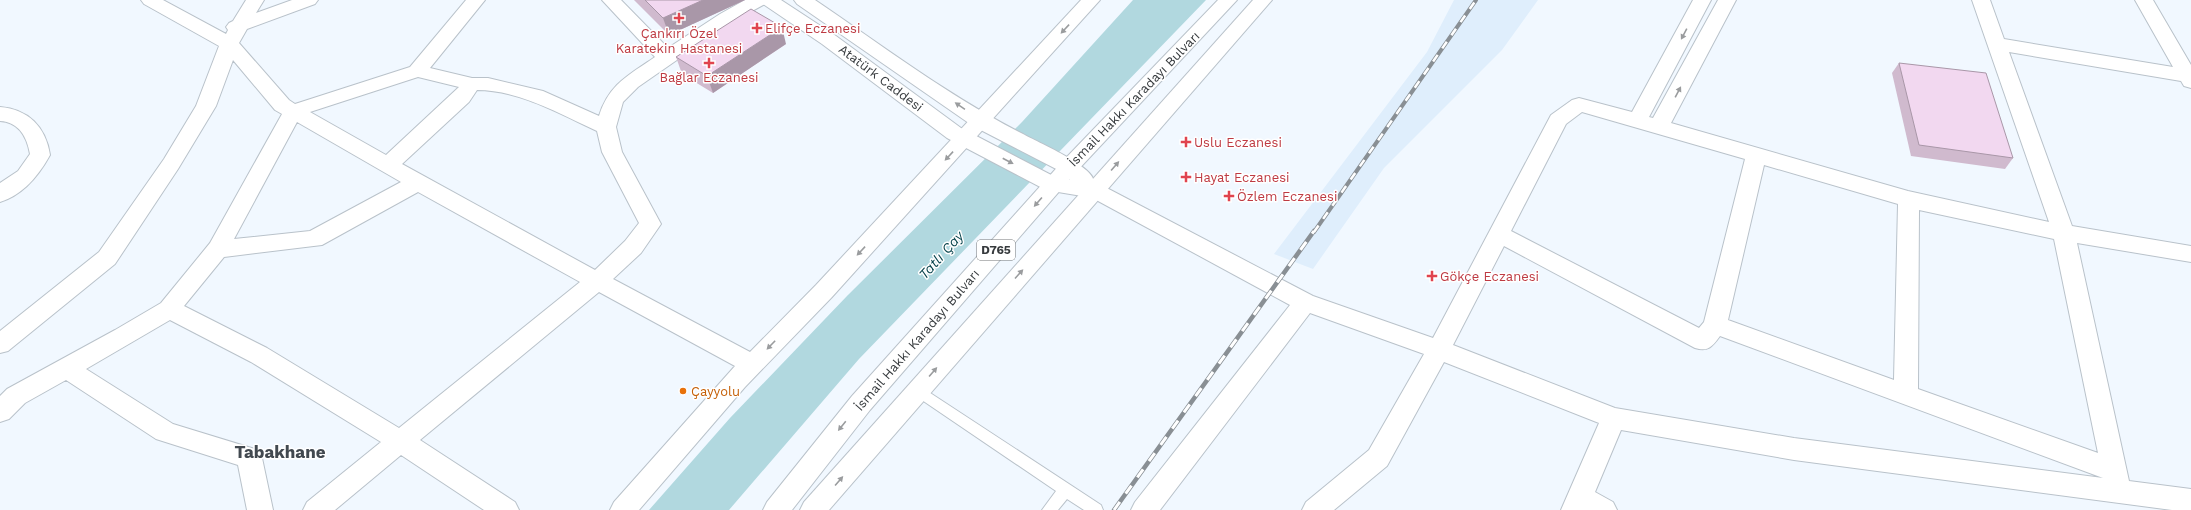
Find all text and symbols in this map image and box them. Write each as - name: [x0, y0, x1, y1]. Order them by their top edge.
- marker: Çankırı Özel Karatekin Hastanesi: [673, 12, 685, 24]
- place label: Elifçe Eczanesi: [765, 21, 860, 36]
- marker: Elifçe Eczanesi: [752, 23, 762, 33]
- one-way arrow: [1060, 24, 1070, 34]
- place label: Çankırı Özel Karatekin Hastanesi: [616, 26, 742, 56]
- street label: İsmail Hakkı Karadayı Bulvarı: [1065, 28, 1203, 170]
- one-way arrow: [1680, 29, 1687, 40]
- street label: Atatürk Caddesi: [836, 42, 926, 114]
- marker: Bağlar Eczanesi: [704, 58, 714, 68]
- place label: Bağlar Eczanesi: [659, 70, 759, 85]
- one-way arrow: [1674, 86, 1681, 97]
- one-way arrow: [954, 102, 966, 109]
- place label: Uslu Eczanesi: [1194, 135, 1282, 150]
- marker: Uslu Eczanesi: [1181, 137, 1191, 147]
- one-way arrow: [945, 151, 954, 160]
- one-way arrow: [1002, 158, 1013, 164]
- one-way arrow: [1110, 161, 1119, 172]
- place label: Hayat Eczanesi: [1194, 170, 1289, 185]
- marker: Hayat Eczanesi: [1181, 172, 1191, 182]
- place label: Özlem Eczanesi: [1237, 189, 1337, 204]
- marker: Özlem Eczanesi: [1224, 191, 1234, 201]
- one-way arrow: [1034, 197, 1043, 206]
- water label: Tatlı Çay: [915, 227, 967, 282]
- road number: D765: [977, 240, 1015, 260]
- one-way arrow: [856, 246, 865, 256]
- street label: İsmail Hakkı Karadayı Bulvarı: [852, 266, 982, 414]
- one-way arrow: [1014, 269, 1024, 279]
- place label: Gökçe Eczanesi: [1440, 269, 1539, 284]
- marker: Gökçe Eczanesi: [1427, 271, 1437, 281]
- one-way arrow: [766, 340, 776, 350]
- one-way arrow: [929, 367, 938, 377]
- place label: Çayyolu: [691, 384, 740, 399]
- marker: Çayyolu: [678, 386, 688, 396]
- one-way arrow: [838, 421, 847, 432]
- district label: Tabakhane: [234, 442, 326, 462]
- one-way arrow: [834, 476, 843, 485]

